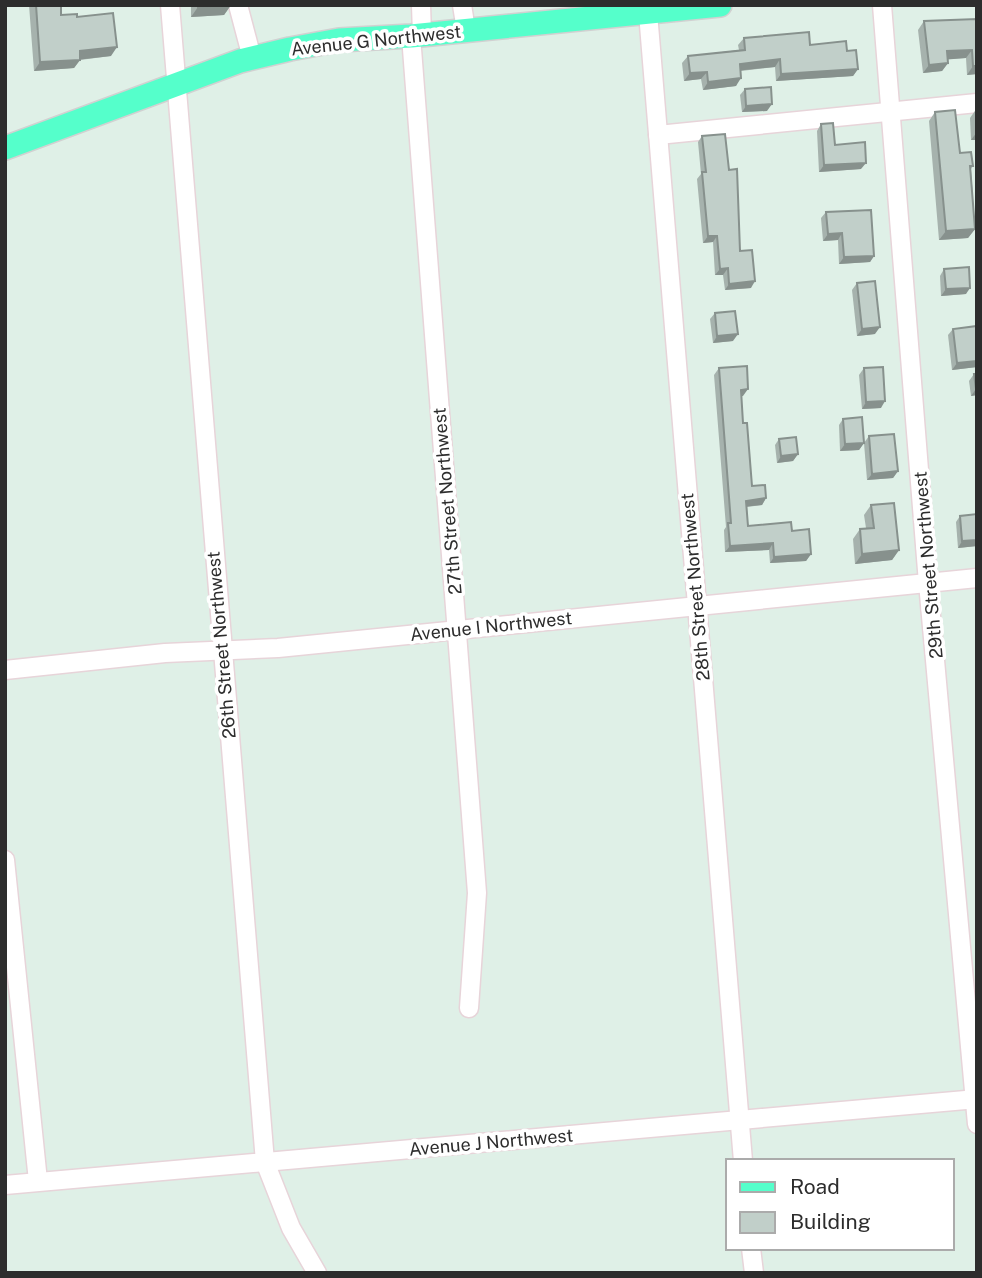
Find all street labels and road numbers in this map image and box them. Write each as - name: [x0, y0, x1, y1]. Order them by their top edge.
- street label: Avenue G Northwest: [290, 21, 462, 59]
- street label: 27th Street Northwest: [428, 407, 466, 595]
- street label: 29th Street Northwest: [909, 470, 947, 660]
- street label: 28th Street Northwest: [676, 492, 714, 682]
- street label: 26th Street Northwest: [202, 550, 240, 740]
- street label: Avenue I Northwest: [409, 607, 573, 645]
- street label: Avenue J Northwest: [408, 1124, 574, 1160]

